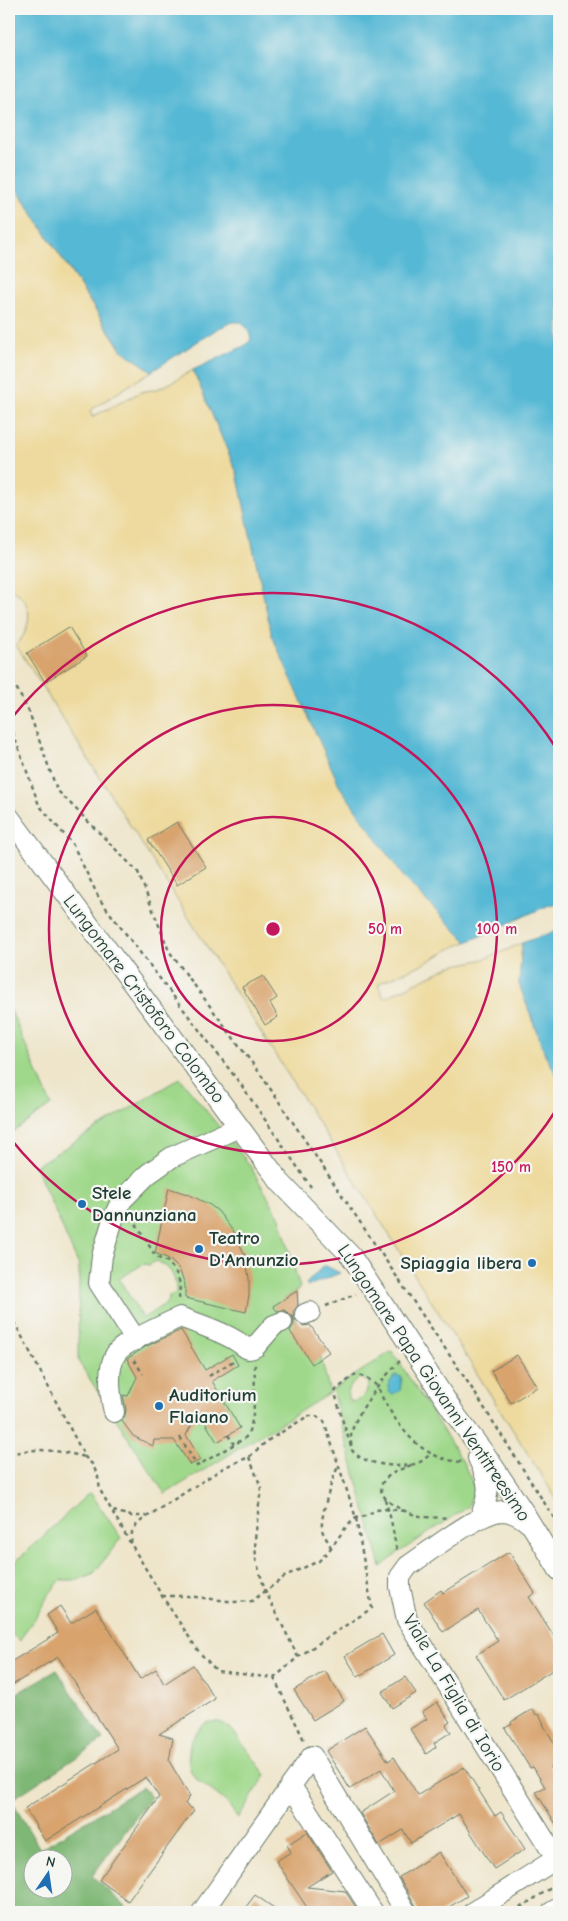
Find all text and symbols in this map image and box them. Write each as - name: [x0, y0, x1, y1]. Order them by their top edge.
- street label: Lungomare Cristoforo Colombo: [58, 891, 230, 1107]
- centre of rings: [264, 920, 282, 938]
- text: 50 m: [368, 920, 402, 938]
- text: 100 m: [477, 920, 517, 938]
- text: 150 m: [491, 1158, 531, 1176]
- place label: Stele Dannunziana: [92, 1182, 197, 1226]
- marker: Stele Dannunziana: [76, 1198, 88, 1210]
- place label: Teatro D'Annunzio: [209, 1227, 299, 1271]
- street label: Lungomare Papa Giovanni Ventitreesimo: [333, 1240, 535, 1526]
- marker: Teatro D'Annunzio: [193, 1243, 205, 1255]
- place label: Spiaggia libera: [400, 1252, 522, 1274]
- marker: Spiaggia libera: [526, 1257, 538, 1269]
- place label: Auditorium Flaiano: [169, 1384, 257, 1428]
- marker: Auditorium Flaiano: [153, 1400, 165, 1412]
- street label: Viale La Figlia di Iorio: [398, 1610, 510, 1776]
- north arrow: [22, 1848, 72, 1898]
- text: N: [44, 1853, 57, 1871]

